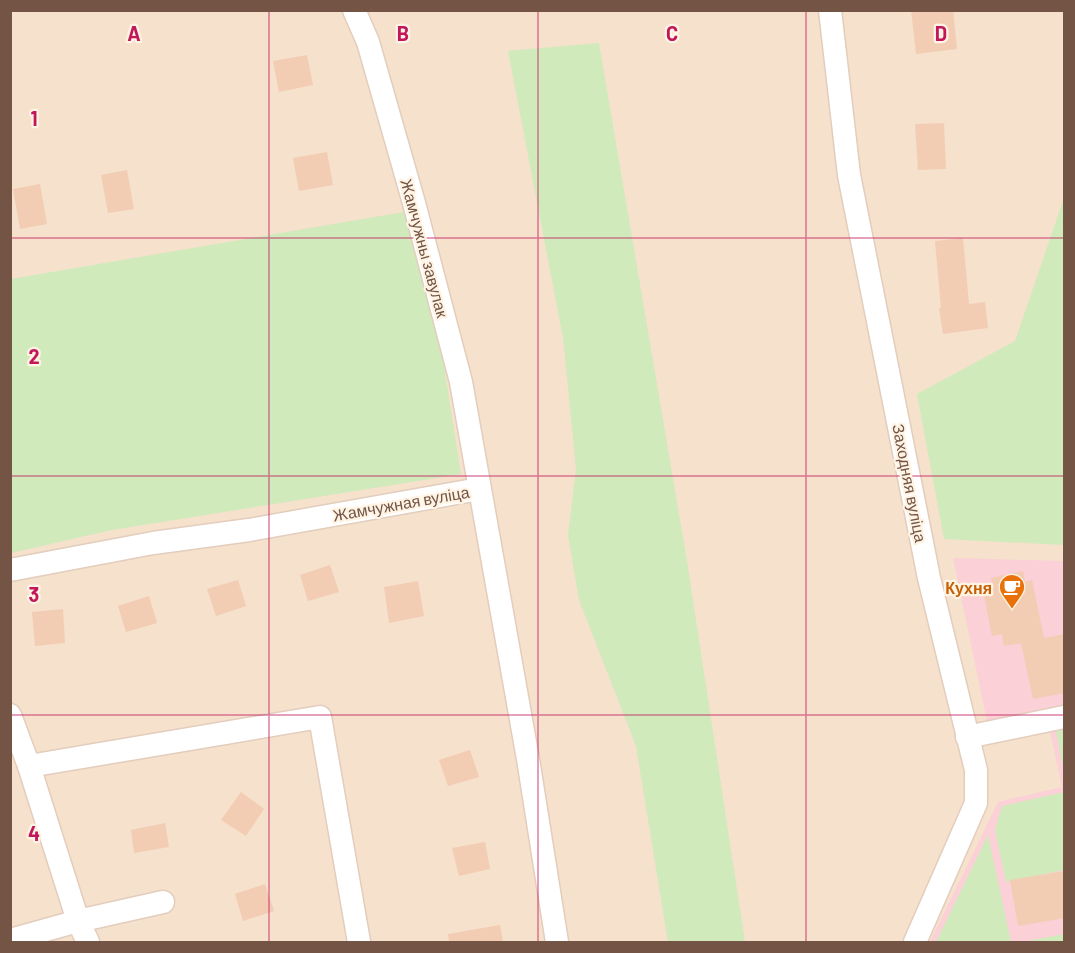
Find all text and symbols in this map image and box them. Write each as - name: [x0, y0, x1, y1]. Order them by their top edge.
- text: A: [127, 21, 141, 45]
- text: B: [397, 21, 409, 45]
- text: C: [666, 21, 678, 45]
- text: D: [935, 21, 947, 45]
- text: 1: [30, 106, 38, 130]
- street label: Жамчужны завулак: [397, 177, 453, 320]
- text: 2: [28, 344, 40, 368]
- street label: Заходняя вуліца: [889, 422, 931, 544]
- street label: Жамчужная вуліца: [331, 482, 471, 524]
- cafe icon: Кухня: [997, 572, 1027, 610]
- place label: Кухня: [945, 578, 992, 597]
- text: 3: [29, 582, 39, 606]
- text: 4: [28, 821, 40, 845]

